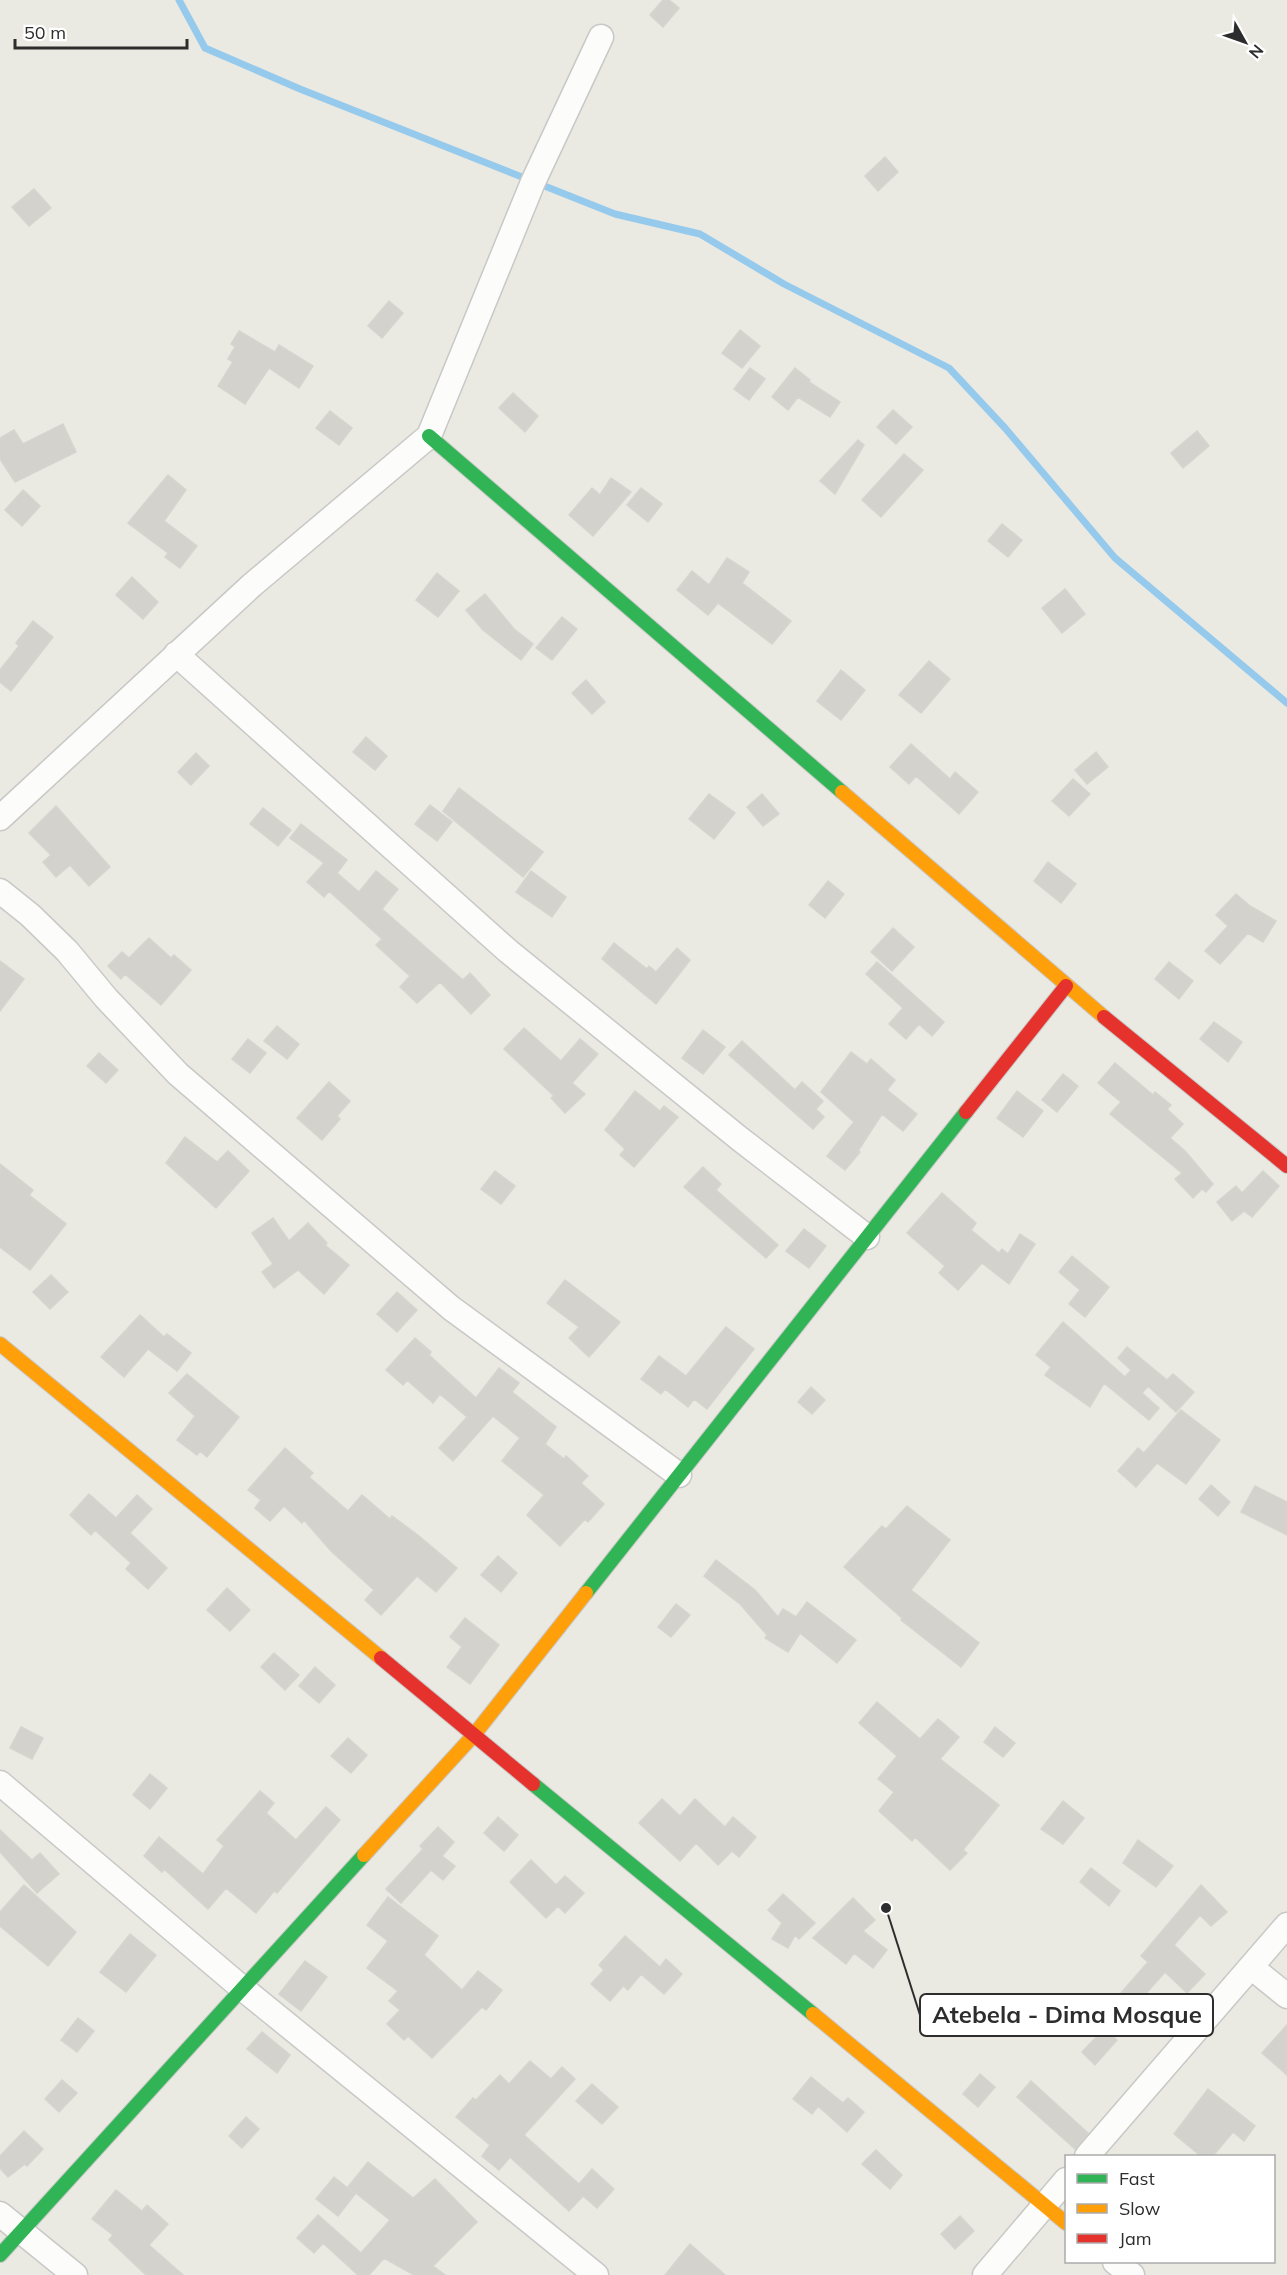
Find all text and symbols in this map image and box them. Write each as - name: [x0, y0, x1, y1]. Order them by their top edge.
- scale bar: [15, 12, 188, 50]
- north arrow: [1215, 12, 1275, 72]
- text: 50 m: [24, 21, 66, 44]
- text: N: [1245, 41, 1268, 63]
- callout: Atebela - Dima Mosque: [920, 1994, 1213, 2036]
- text: Atebela - Dima Mosque: [932, 1999, 1202, 2029]
- legend: [1065, 2155, 1275, 2263]
- text: Fast: [1119, 2167, 1155, 2190]
- text: Slow: [1119, 2197, 1161, 2220]
- text: Jam: [1119, 2227, 1152, 2250]

